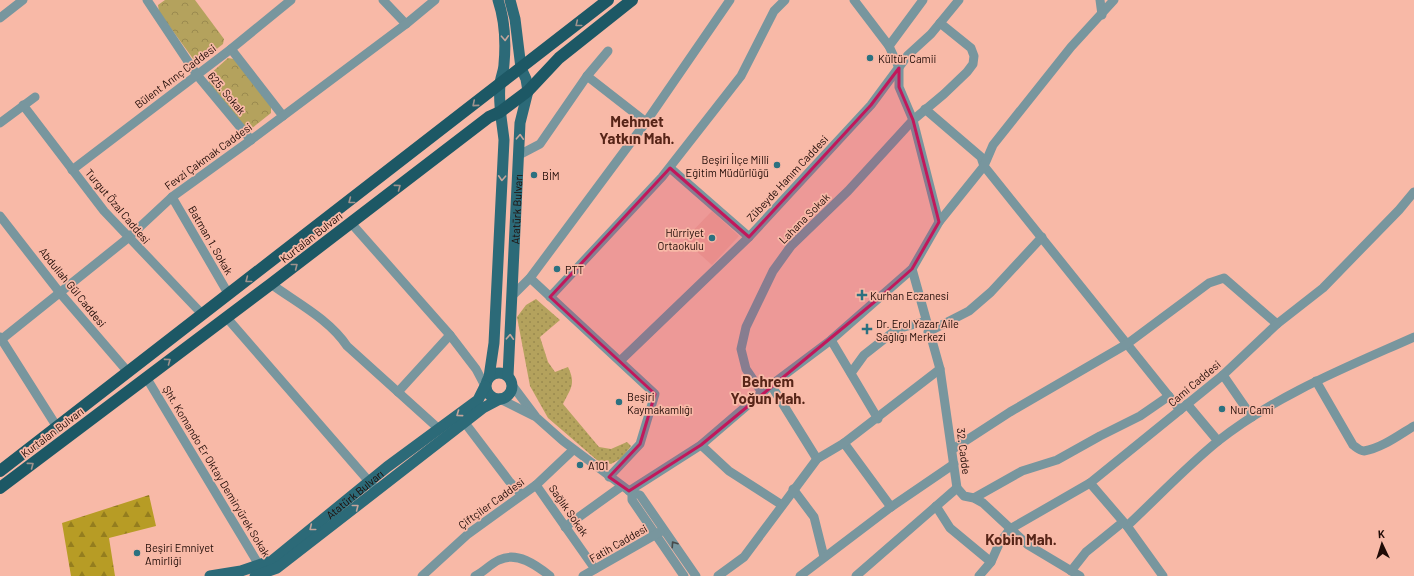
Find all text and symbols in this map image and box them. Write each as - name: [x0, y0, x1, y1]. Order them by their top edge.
- one-way arrow: [576, 20, 583, 27]
- one-way arrow: [500, 35, 509, 41]
- street label: Bülent Arınç Caddesi: [132, 41, 218, 111]
- place label: Kültür Camii: [878, 52, 936, 65]
- marker: Kültür Camii: [865, 53, 875, 63]
- street label: 625. Sokak: [205, 69, 249, 117]
- one-way arrow: [473, 99, 480, 106]
- district label: Mehmet Yatkın Mah.: [599, 112, 675, 147]
- street label: Fevzi Çakmak Caddesi: [162, 120, 254, 192]
- street label: Zübeyde Hanım Caddesi: [744, 132, 830, 224]
- one-way arrow: [515, 134, 524, 140]
- place label: Beşiri İlçe Milli Eğitim Müdürlüğü: [686, 152, 769, 179]
- marker: Beşiri İlçe Milli Eğitim Müdürlüğü: [772, 160, 782, 170]
- street label: Turgut Özal Caddesi: [83, 165, 154, 246]
- place label: BİM: [542, 168, 560, 182]
- marker: BİM: [529, 170, 539, 180]
- street label: Atatürk Bulvarı: [508, 174, 524, 245]
- one-way arrow: [498, 175, 506, 181]
- one-way arrow: [393, 185, 400, 192]
- street label: Lahana Sokak: [776, 190, 832, 246]
- one-way arrow: [348, 196, 355, 203]
- street label: Batman 1. Sokak: [186, 203, 236, 277]
- street label: Kurtalan Bulvarı: [277, 209, 345, 265]
- place label: Hürriyet Ortaokulu: [658, 226, 704, 252]
- marker: Hürriyet Ortaokulu: [707, 233, 717, 243]
- street label: Abdullah Gül Caddesi: [37, 245, 109, 330]
- place label: PTT: [565, 263, 584, 276]
- one-way arrow: [290, 264, 297, 271]
- marker: PTT: [552, 264, 562, 274]
- one-way arrow: [245, 276, 252, 283]
- place label: Kurhan Eczanesi: [870, 289, 949, 302]
- marker: Kurhan Eczanesi: [857, 290, 867, 300]
- place label: Dr. Erol Yazar Aile Sağlığı Merkezi: [876, 317, 959, 343]
- marker: Dr. Erol Yazar Aile Sağlığı Merkezi: [861, 323, 873, 335]
- one-way arrow: [506, 334, 514, 340]
- street label: Cami Caddesi: [1165, 357, 1223, 409]
- one-way arrow: [164, 358, 171, 366]
- district label: Behrem Yoğun Mah.: [731, 372, 805, 407]
- street label: Şht. Komando Er Oktay Demiryürek Sokak: [161, 383, 274, 559]
- place label: Beşiri Kaymakamlığı: [627, 390, 692, 416]
- marker: Beşiri Kaymakamlığı: [614, 397, 624, 407]
- place label: Nur Cami: [1230, 403, 1274, 416]
- street label: Kurtalan Bulvarı: [18, 404, 86, 460]
- marker: Nur Cami: [1217, 404, 1227, 414]
- one-way arrow: [457, 409, 464, 416]
- street label: 32. Cadde: [955, 427, 973, 475]
- place label: A101: [588, 459, 608, 472]
- marker: A101: [575, 460, 585, 470]
- one-way arrow: [27, 462, 34, 469]
- street label: Atatürk Bulvarı: [323, 467, 385, 521]
- street label: Çiftçiler Caddesi: [455, 475, 527, 531]
- street label: Sağlık Sokak: [547, 482, 592, 538]
- one-way arrow: [351, 505, 358, 512]
- street label: Fatih Caddesi: [587, 521, 649, 565]
- one-way arrow: [310, 523, 317, 530]
- north arrow: [1362, 524, 1402, 564]
- text: K: [1377, 527, 1385, 540]
- district label: Kobin Mah.: [985, 530, 1057, 548]
- place label: Beşiri Emniyet Amirliği: [145, 541, 214, 567]
- one-way arrow: [671, 541, 679, 548]
- marker: Beşiri Emniyet Amirliği: [132, 548, 142, 558]

